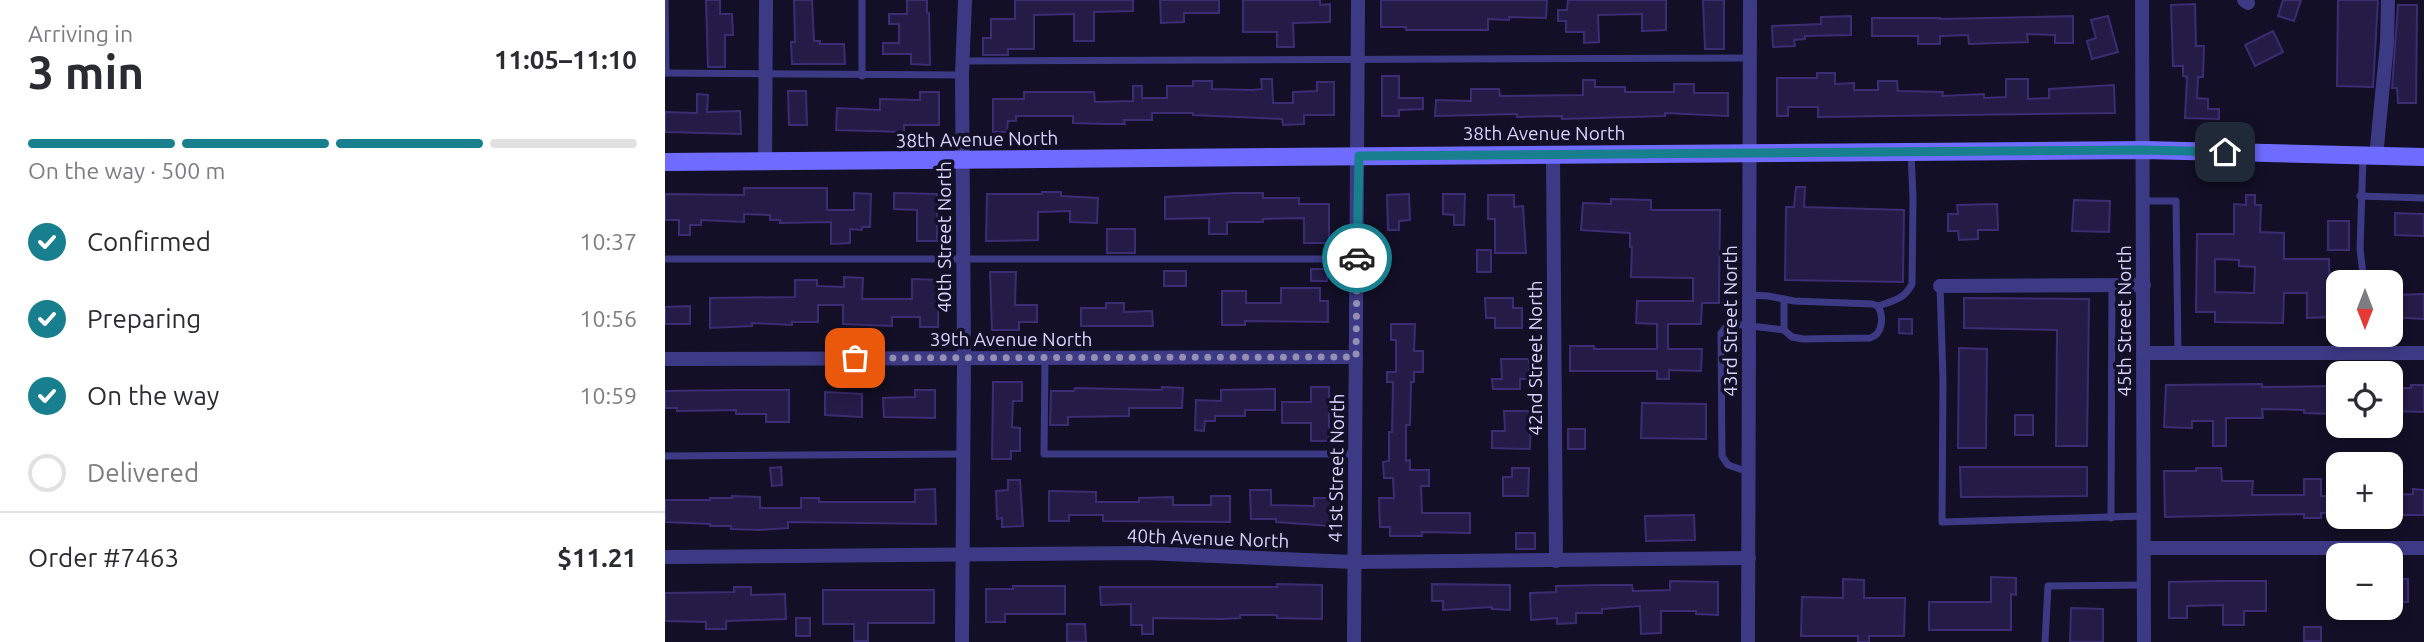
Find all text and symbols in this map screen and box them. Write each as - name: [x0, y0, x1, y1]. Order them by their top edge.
- text: Arriving in: [28, 21, 133, 46]
- text: 11:05–11:10: [494, 45, 637, 74]
- text: 3 min: [28, 46, 144, 98]
- street label: 38th Avenue North: [1463, 122, 1625, 144]
- pin: [2195, 122, 2255, 182]
- street label: 38th Avenue North: [895, 127, 1059, 151]
- icon: home: [2206, 133, 2244, 171]
- text: On the way · 500 m: [28, 158, 225, 183]
- street label: 40th Street North: [933, 161, 955, 313]
- icon: check: [28, 223, 66, 261]
- courier: [1322, 223, 1392, 293]
- text: Confirmed: [87, 227, 211, 256]
- text: 10:37: [579, 229, 637, 254]
- icon: car: [1338, 239, 1376, 277]
- street label: 43rd Street North: [1719, 245, 1741, 397]
- street label: 45th Street North: [2113, 245, 2135, 397]
- north arrow: [2326, 270, 2403, 346]
- map controls: [2326, 270, 2403, 620]
- street label: 42nd Street North: [1524, 280, 1546, 436]
- icon: check: [28, 300, 66, 338]
- text: Preparing: [87, 304, 201, 333]
- text: 10:56: [579, 306, 637, 331]
- pin: [825, 328, 885, 388]
- street label: 39th Avenue North: [930, 328, 1092, 350]
- icon: bag: [836, 339, 874, 377]
- button: locate: [2326, 361, 2403, 438]
- icon: check: [28, 377, 66, 415]
- text: On the way: [87, 381, 219, 410]
- text: 10:59: [579, 383, 637, 408]
- street label: 41st Street North: [1324, 393, 1348, 543]
- button: +: [2326, 452, 2403, 529]
- text: Delivered: [87, 458, 199, 487]
- street label: 40th Avenue North: [1126, 524, 1290, 552]
- text: Order #7463: [28, 543, 179, 572]
- text: $11.21: [557, 543, 637, 572]
- button: −: [2326, 543, 2403, 620]

